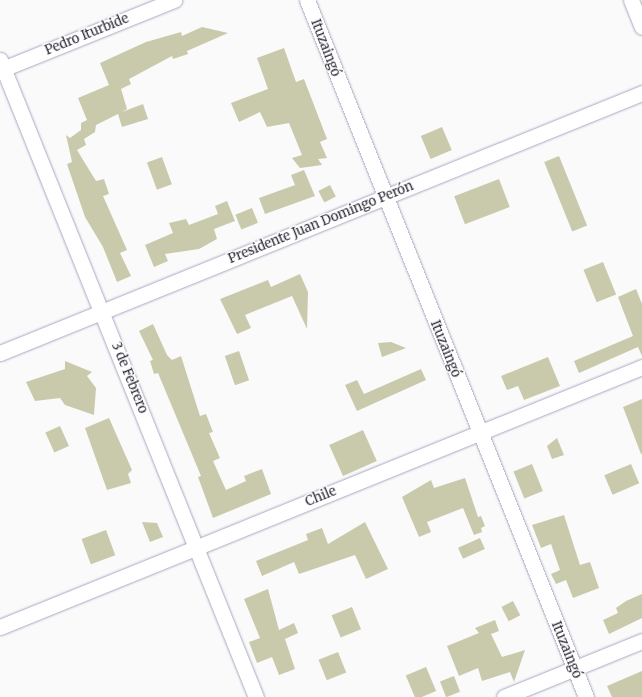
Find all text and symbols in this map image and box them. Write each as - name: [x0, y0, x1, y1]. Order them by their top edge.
- street label: Pedro Iturbide: [43, 11, 131, 59]
- street label: Ituzaingó: [307, 17, 343, 79]
- street label: Presidente Juan Domingo Perón: [226, 179, 416, 267]
- street label: Ituzaingó: [427, 318, 463, 380]
- street label: 3 de Febrero: [108, 340, 150, 416]
- street label: Chile: [303, 484, 339, 510]
- street label: Ituzaingó: [548, 619, 584, 681]

